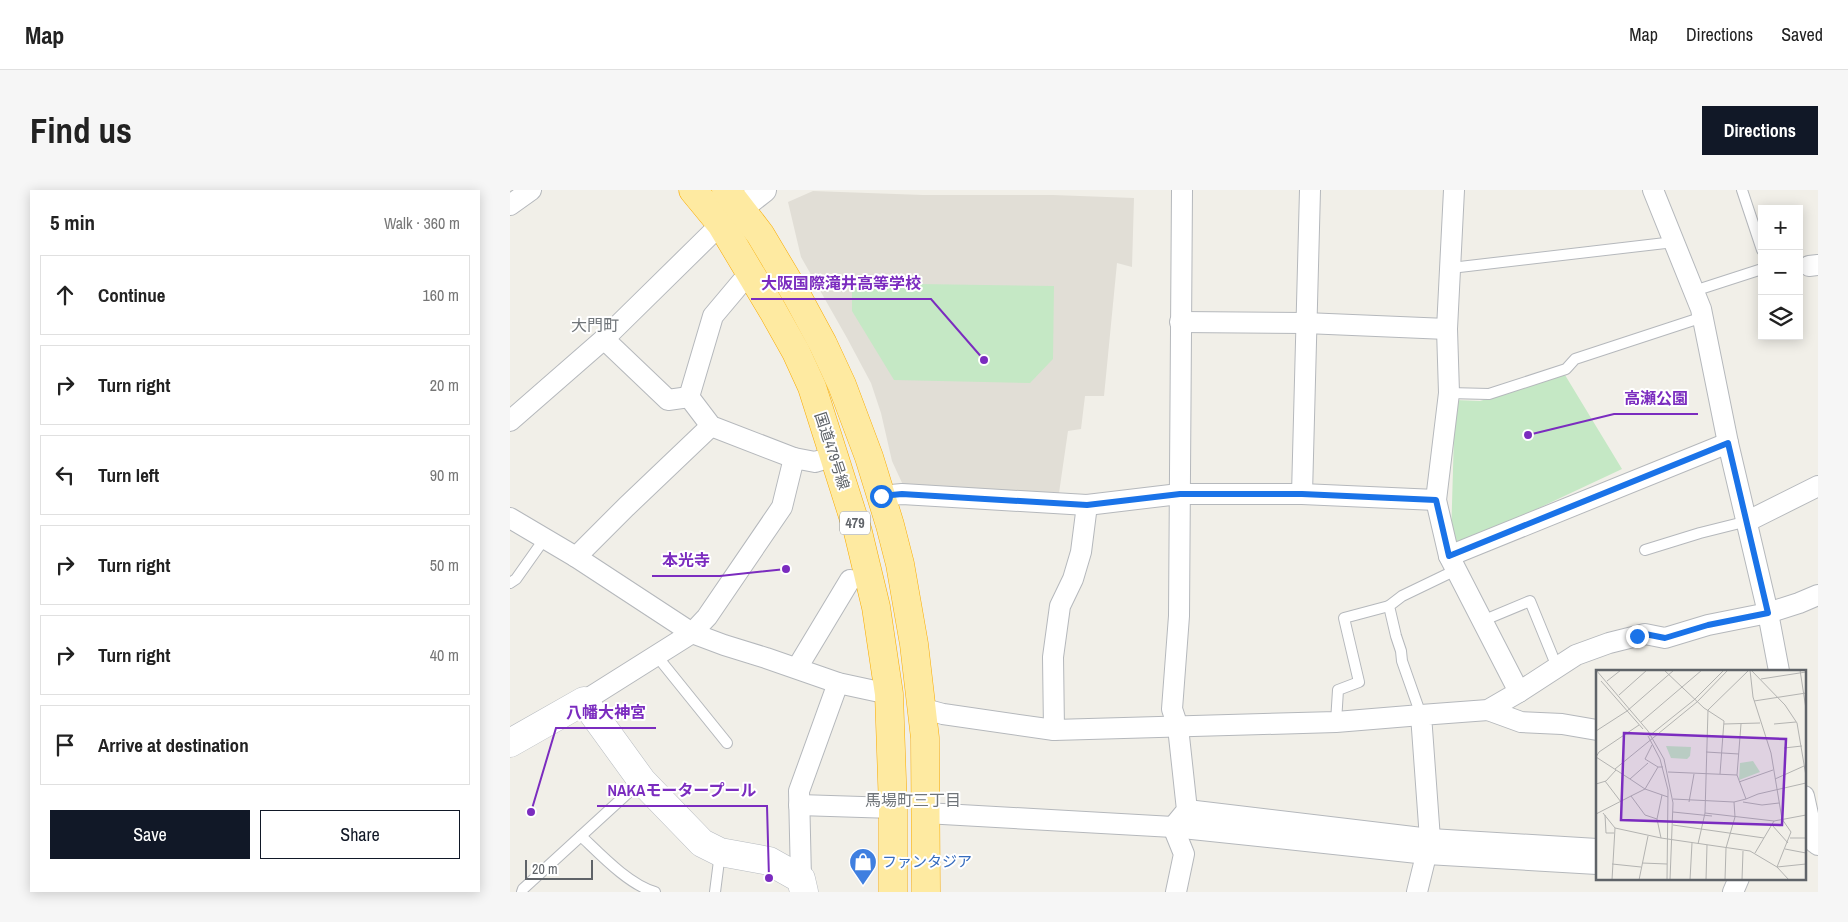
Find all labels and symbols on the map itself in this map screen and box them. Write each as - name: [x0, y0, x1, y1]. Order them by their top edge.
- callout: 大阪国際滝井高等学校: [751, 268, 931, 299]
- text: 大阪国際滝井高等学校: [761, 272, 921, 294]
- district label: 大門町: [571, 314, 619, 336]
- callout: 高瀬公園: [1614, 383, 1698, 414]
- text: 高瀬公園: [1624, 387, 1688, 409]
- street label: 国道479号線: [810, 409, 855, 492]
- route start: [870, 485, 893, 508]
- road number: 479: [840, 512, 870, 534]
- callout: 本光寺: [652, 545, 720, 576]
- text: 本光寺: [662, 549, 710, 571]
- route end: [1626, 625, 1649, 648]
- inset map: [1596, 670, 1806, 880]
- callout: 八幡大神宮: [556, 697, 656, 728]
- text: 八幡大神宮: [566, 701, 646, 723]
- callout: NAKAモータープール: [597, 775, 767, 806]
- text: NAKAモータープール: [608, 779, 756, 801]
- district label: 馬場町三丁目: [865, 789, 961, 811]
- shop icon: ファンタジア: [848, 847, 878, 886]
- place label: ファンタジア: [882, 851, 972, 872]
- scale bar: [525, 857, 592, 880]

